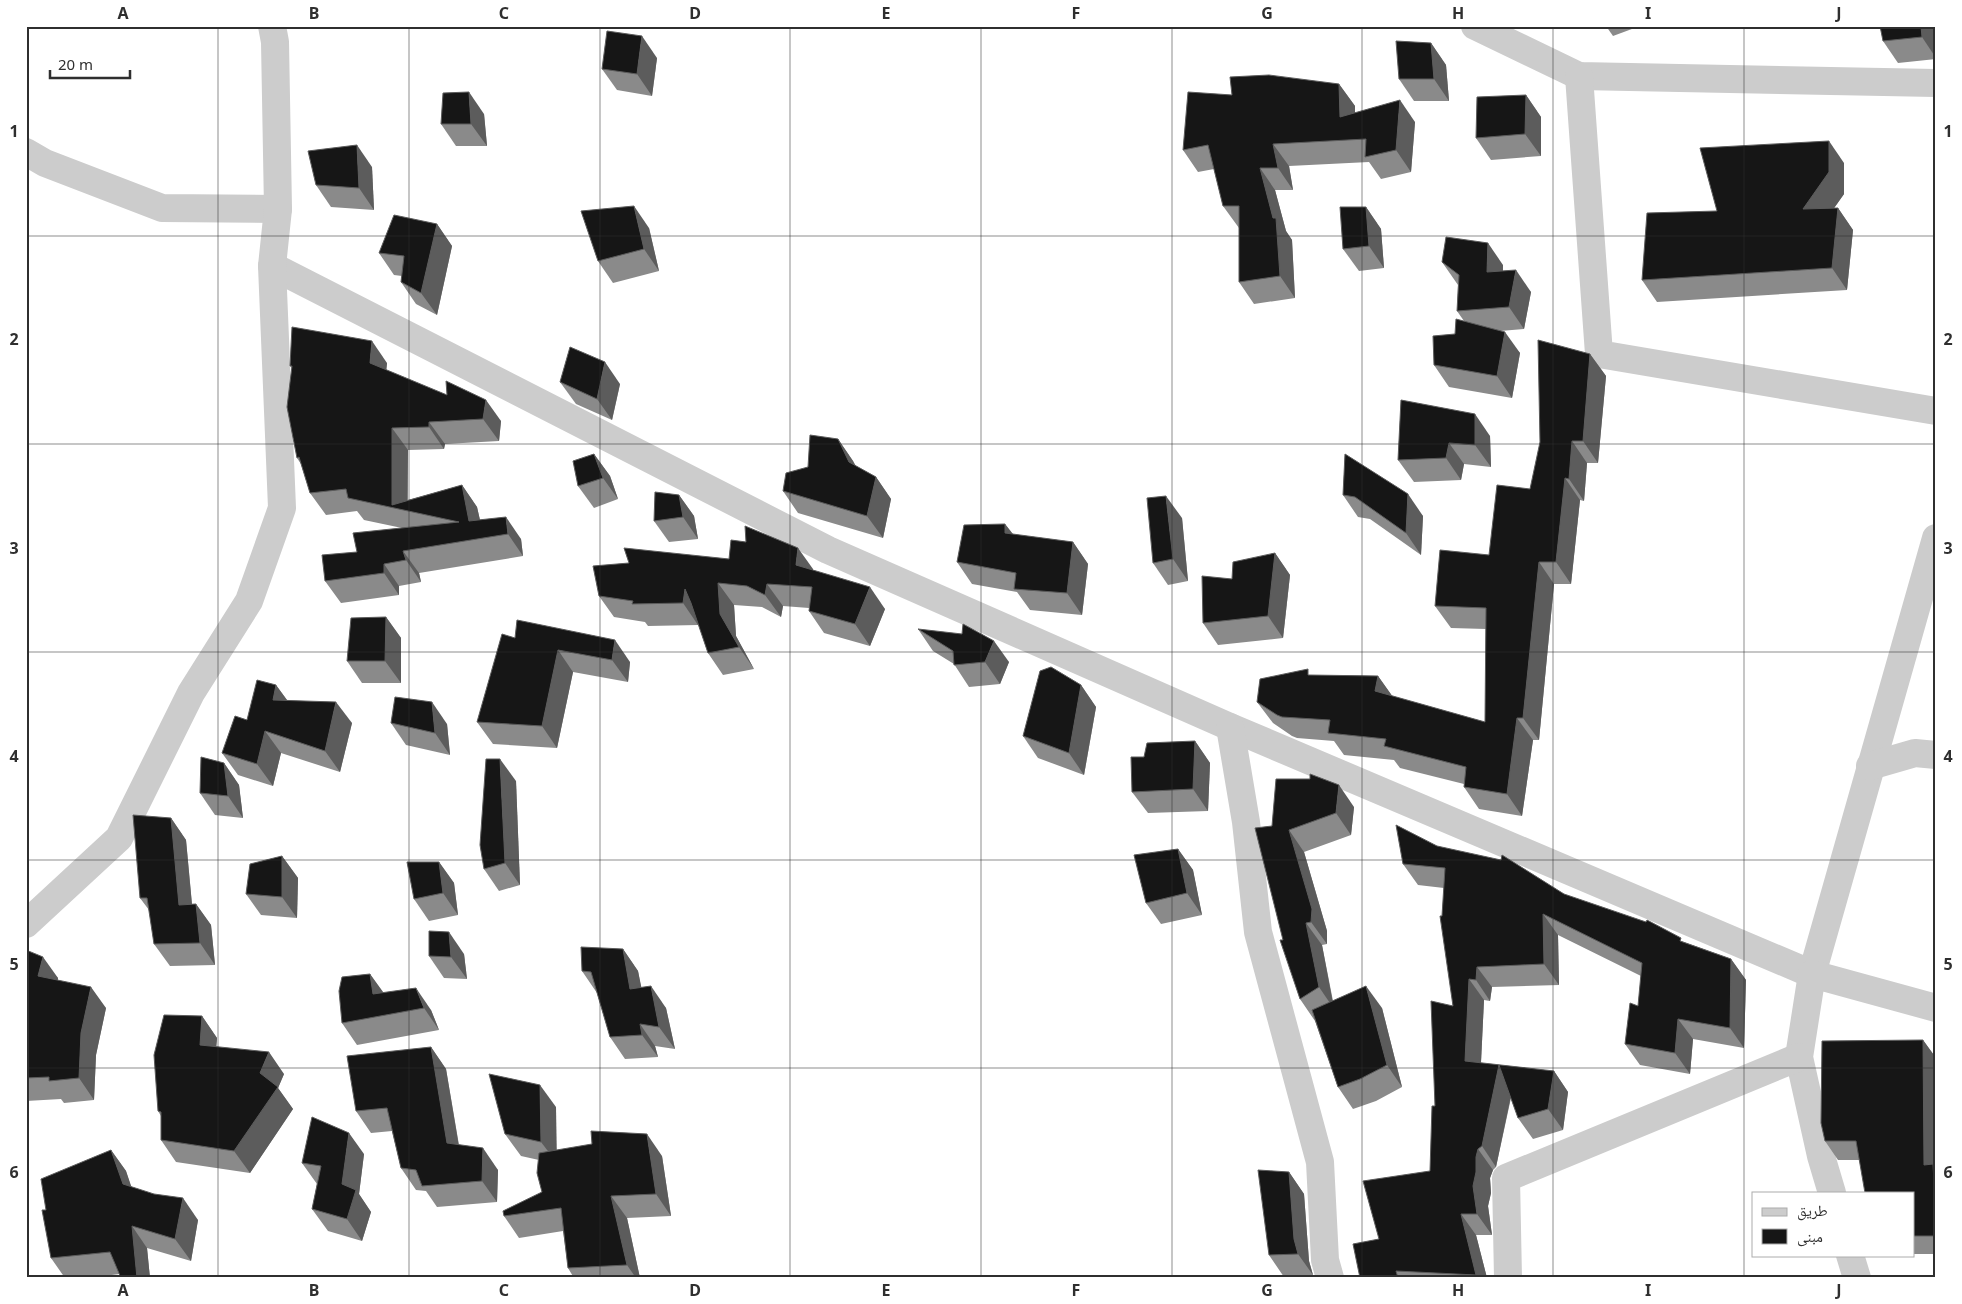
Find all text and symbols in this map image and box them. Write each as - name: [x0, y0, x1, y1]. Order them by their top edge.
- text: A: [117, 2, 129, 24]
- text: B: [309, 2, 319, 24]
- text: C: [499, 2, 509, 24]
- text: D: [689, 2, 701, 24]
- text: E: [882, 2, 891, 24]
- text: F: [1072, 2, 1080, 24]
- text: G: [1261, 2, 1273, 24]
- text: H: [1452, 2, 1464, 24]
- text: I: [1645, 2, 1651, 24]
- text: J: [1834, 2, 1842, 24]
- scale bar: [50, 48, 130, 80]
- text: 20 m: [58, 54, 93, 74]
- text: 1: [9, 120, 19, 142]
- text: 1: [1943, 120, 1953, 142]
- text: 2: [9, 328, 19, 350]
- text: 2: [1943, 328, 1953, 350]
- text: 3: [9, 537, 19, 559]
- text: 3: [1943, 537, 1953, 559]
- text: 4: [9, 745, 19, 767]
- text: 4: [1943, 745, 1953, 767]
- text: 5: [9, 953, 19, 975]
- text: 5: [1943, 953, 1953, 975]
- text: 6: [9, 1161, 19, 1183]
- text: 6: [1943, 1161, 1953, 1183]
- legend: [1752, 1192, 1914, 1256]
- text: طريق: [1797, 1200, 1828, 1221]
- text: مبنى: [1797, 1226, 1823, 1247]
- text: A: [117, 1279, 129, 1301]
- text: B: [309, 1279, 319, 1301]
- text: C: [499, 1279, 509, 1301]
- text: D: [689, 1279, 701, 1301]
- text: E: [882, 1279, 891, 1301]
- text: F: [1072, 1279, 1080, 1301]
- text: G: [1261, 1279, 1273, 1301]
- text: H: [1452, 1279, 1464, 1301]
- text: I: [1645, 1279, 1651, 1301]
- text: J: [1834, 1279, 1842, 1301]

